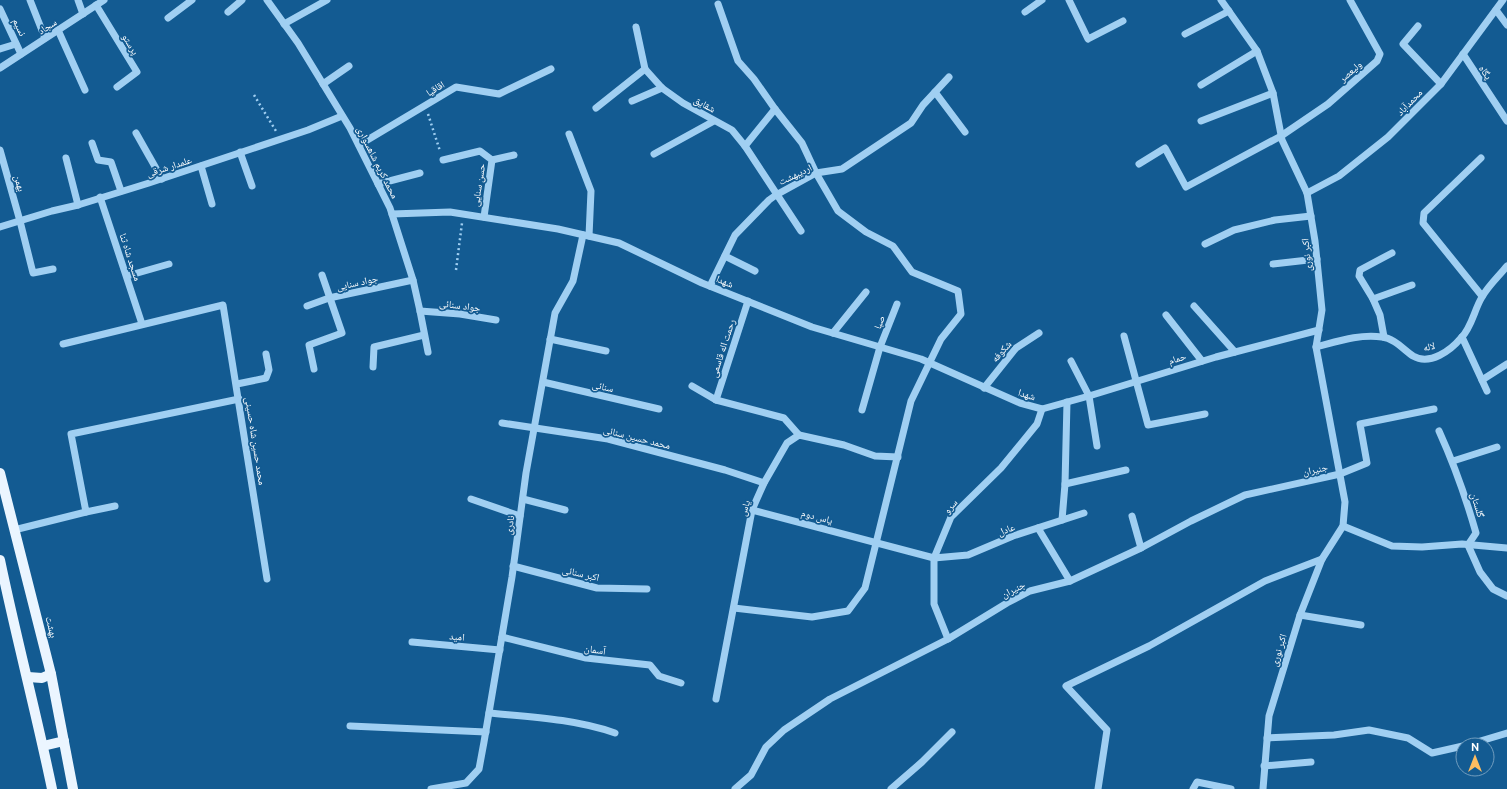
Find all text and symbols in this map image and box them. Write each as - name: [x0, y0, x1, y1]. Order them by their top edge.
- street label: سجاد: [36, 16, 59, 37]
- street label: نسیم: [9, 17, 28, 39]
- street label: پرستو: [119, 32, 141, 57]
- street label: ولیعصر: [1336, 58, 1364, 85]
- street label: پگاه: [1476, 63, 1494, 82]
- street label: اقاقیا: [424, 79, 447, 98]
- street label: محمدآباد: [1394, 87, 1425, 118]
- street label: شقایق: [692, 94, 718, 116]
- street label: محمد کریم شاهسواری: [353, 124, 401, 201]
- street label: علمدار شرقی: [145, 154, 193, 180]
- street label: حسن سنايی: [470, 162, 488, 208]
- street label: اردیبهشت: [777, 162, 814, 187]
- street label: بهمن: [11, 174, 27, 193]
- street label: مسجد شاه ثنا: [118, 232, 143, 283]
- street label: اکبر نوری: [1299, 238, 1315, 272]
- street label: جواد سنایی: [335, 273, 380, 293]
- street label: شهدا: [715, 273, 735, 290]
- street label: جواد سنائی: [439, 298, 482, 315]
- street label: صبا: [872, 314, 887, 330]
- street label: رحمت اله قاسمی: [708, 318, 738, 379]
- street label: شکوفه: [989, 338, 1014, 364]
- street label: لاله: [1422, 340, 1436, 353]
- street label: حمام: [1167, 350, 1189, 368]
- street label: سنائی: [591, 379, 615, 395]
- street label: شهدا: [1017, 387, 1037, 402]
- street label: محمد حسین شاه حسینی: [242, 396, 268, 486]
- street label: محمد حسین سنائی: [602, 424, 672, 452]
- street label: جنیران: [1302, 461, 1329, 478]
- street label: گلستان: [1468, 491, 1487, 520]
- street label: سرو: [941, 497, 960, 516]
- street label: یاس: [737, 499, 753, 518]
- street label: یاس دوم: [799, 507, 834, 528]
- street label: نادری: [503, 514, 517, 536]
- street label: عادل: [996, 521, 1017, 539]
- street label: اکبر سنائی: [561, 564, 600, 584]
- street label: جنیران: [1000, 579, 1028, 601]
- street label: بهشت: [43, 615, 59, 639]
- street label: امید: [449, 630, 465, 643]
- street label: اکبر نوری: [1268, 633, 1290, 668]
- street label: آسمان: [583, 643, 607, 657]
- north arrow: [1455, 737, 1495, 777]
- text: N: [1471, 741, 1479, 753]

